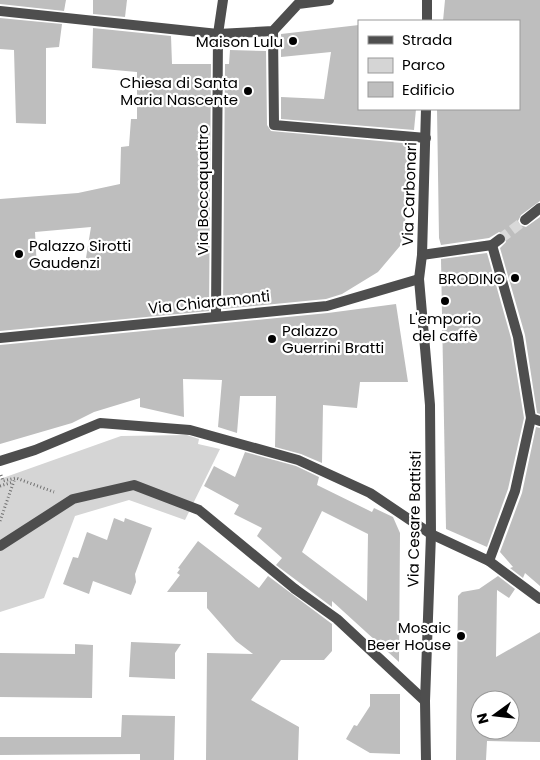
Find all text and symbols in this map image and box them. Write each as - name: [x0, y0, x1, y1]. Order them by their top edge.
- legend: [358, 20, 520, 110]
- text: Strada: [402, 29, 452, 50]
- place label: Maison Lulu: [196, 31, 283, 52]
- marker: Maison Lulu: [287, 35, 299, 47]
- text: Parco: [402, 54, 445, 75]
- place label: Chiesa di Santa Maria Nascente: [120, 72, 238, 110]
- text: Edificio: [402, 79, 455, 100]
- marker: Chiesa di Santa Maria Nascente: [242, 85, 254, 97]
- street label: Via Boccaquattro: [192, 124, 213, 256]
- street label: Via Carbonari: [397, 142, 421, 246]
- place label: Palazzo Sirotti Gaudenzi: [29, 235, 131, 273]
- marker: Palazzo Sirotti Gaudenzi: [13, 248, 25, 260]
- place label: BRODINO: [438, 268, 505, 289]
- marker: BRODINO: [509, 272, 521, 284]
- street label: Via Chiaramonti: [147, 285, 271, 319]
- marker: L'emporio del caffè: [439, 295, 451, 307]
- place label: L'emporio del caffè: [409, 308, 481, 346]
- place label: Palazzo Guerrini Bratti: [282, 320, 384, 358]
- marker: Palazzo Guerrini Bratti: [266, 333, 278, 345]
- street label: Via Cesare Battisti: [402, 450, 426, 588]
- place label: Mosaic Beer House: [367, 617, 451, 655]
- marker: Mosaic Beer House: [455, 630, 467, 642]
- north arrow: [470, 690, 520, 740]
- text: N: [471, 711, 493, 726]

